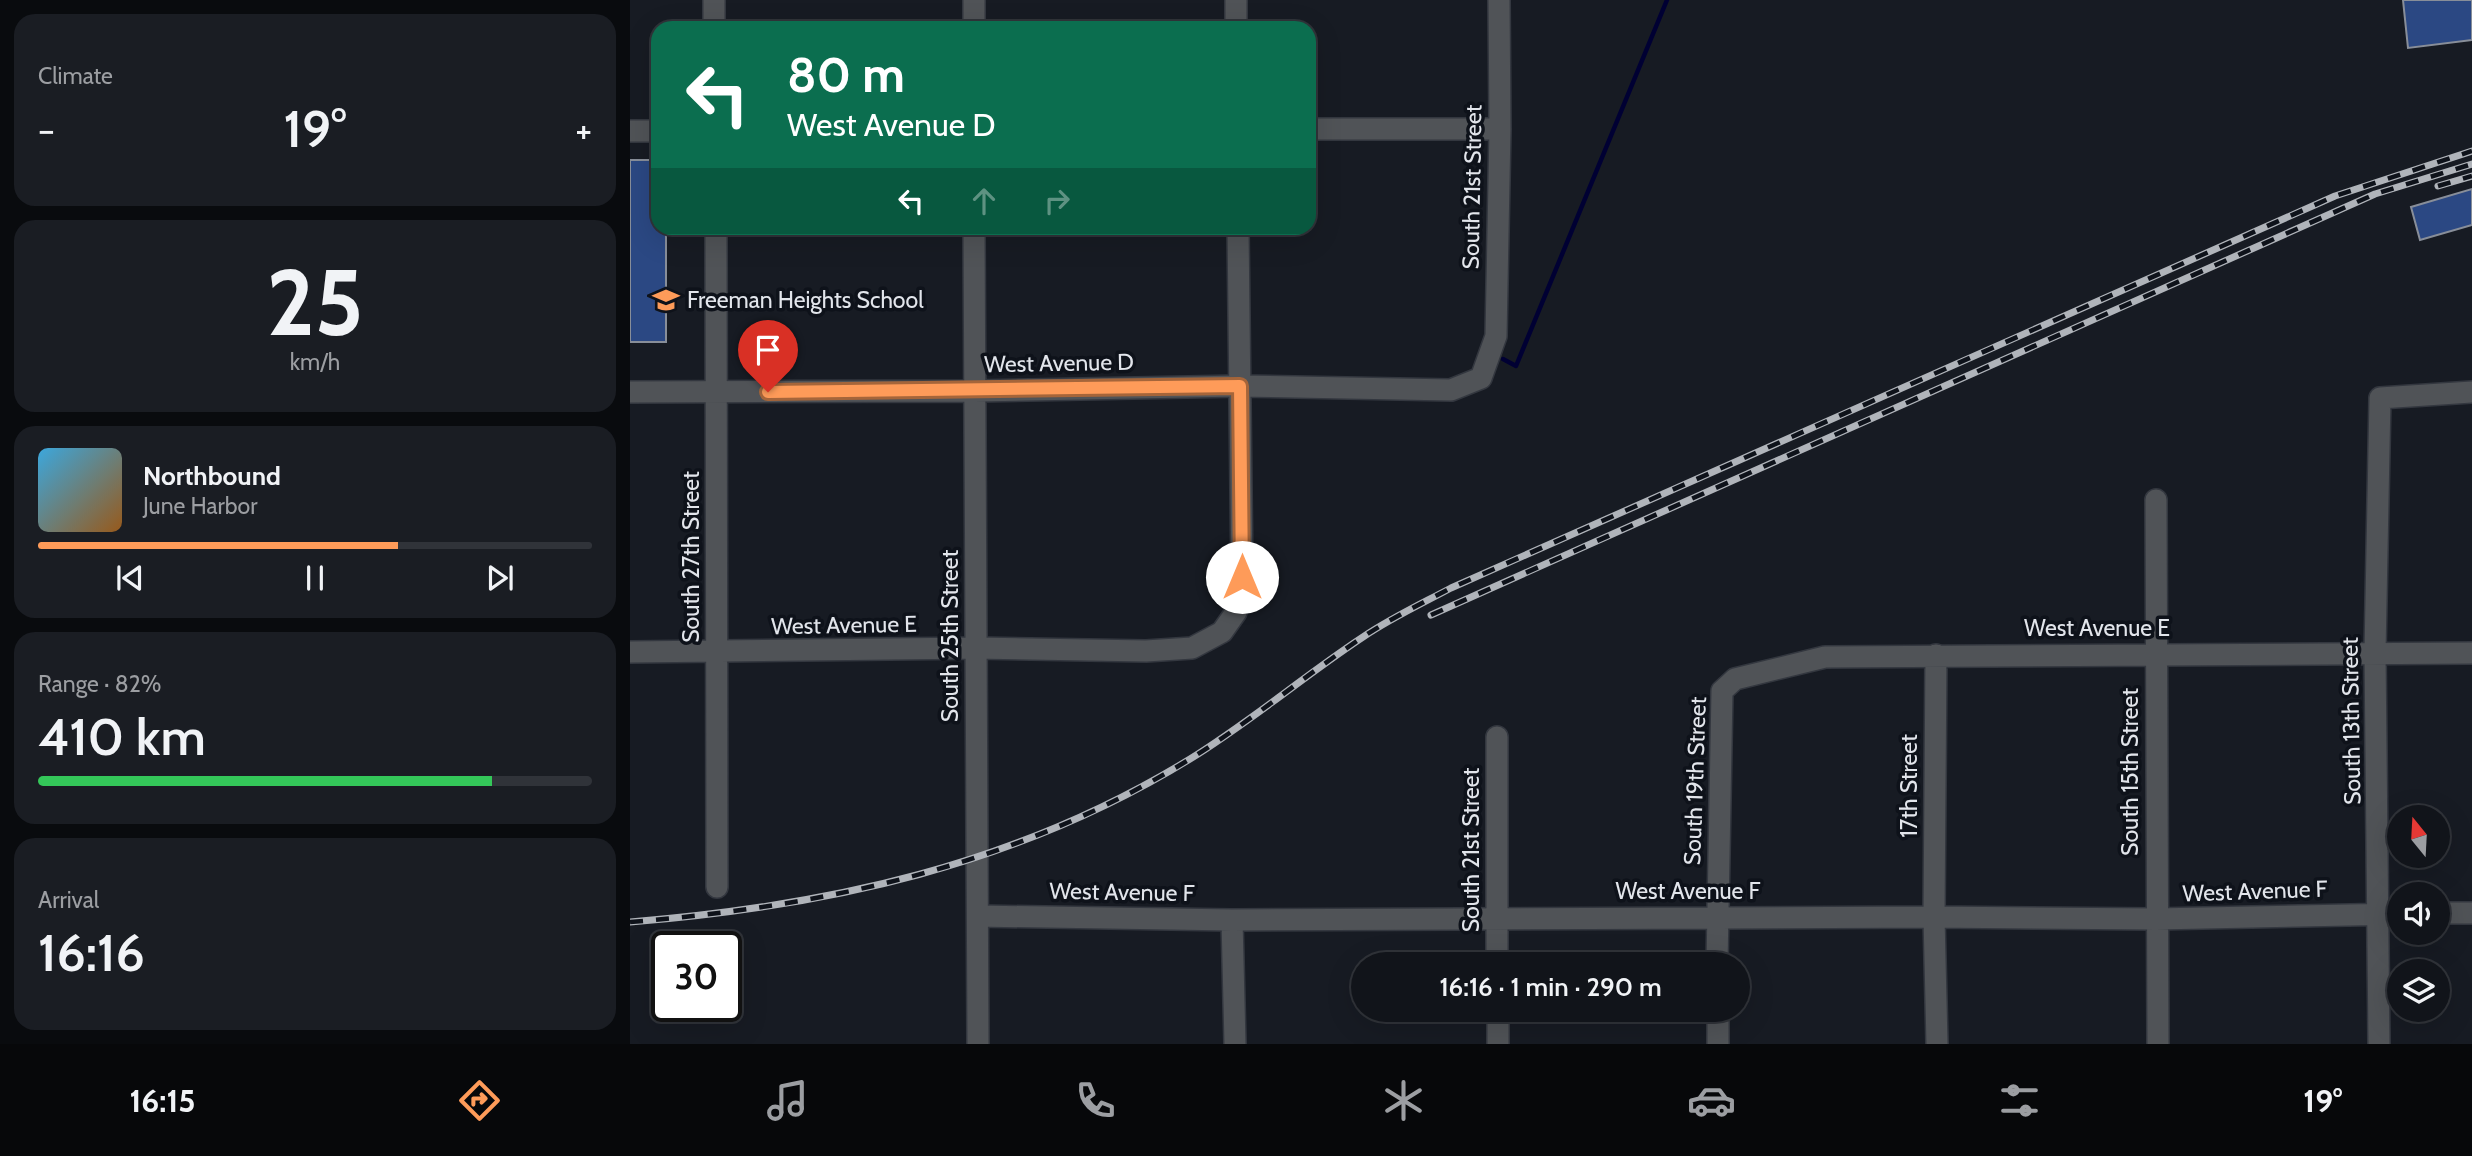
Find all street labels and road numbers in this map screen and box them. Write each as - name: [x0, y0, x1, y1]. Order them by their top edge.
- street label: South 21st Street: [1457, 104, 1487, 270]
- street label: West Avenue D: [984, 348, 1134, 378]
- street label: South 27th Street: [677, 471, 705, 643]
- street label: South 25th Street: [936, 549, 964, 722]
- street label: West Avenue E: [771, 610, 917, 640]
- street label: West Avenue E: [2024, 614, 2170, 642]
- street label: South 13th Street: [2336, 637, 2366, 805]
- street label: South 15th Street: [2116, 688, 2144, 856]
- street label: South 19th Street: [1678, 696, 1712, 866]
- street label: 17th Street: [1895, 734, 1923, 838]
- street label: South 21st Street: [1457, 767, 1485, 932]
- street label: West Avenue F: [2182, 874, 2328, 908]
- street label: West Avenue F: [1049, 877, 1195, 907]
- street label: West Avenue F: [1615, 877, 1761, 905]

